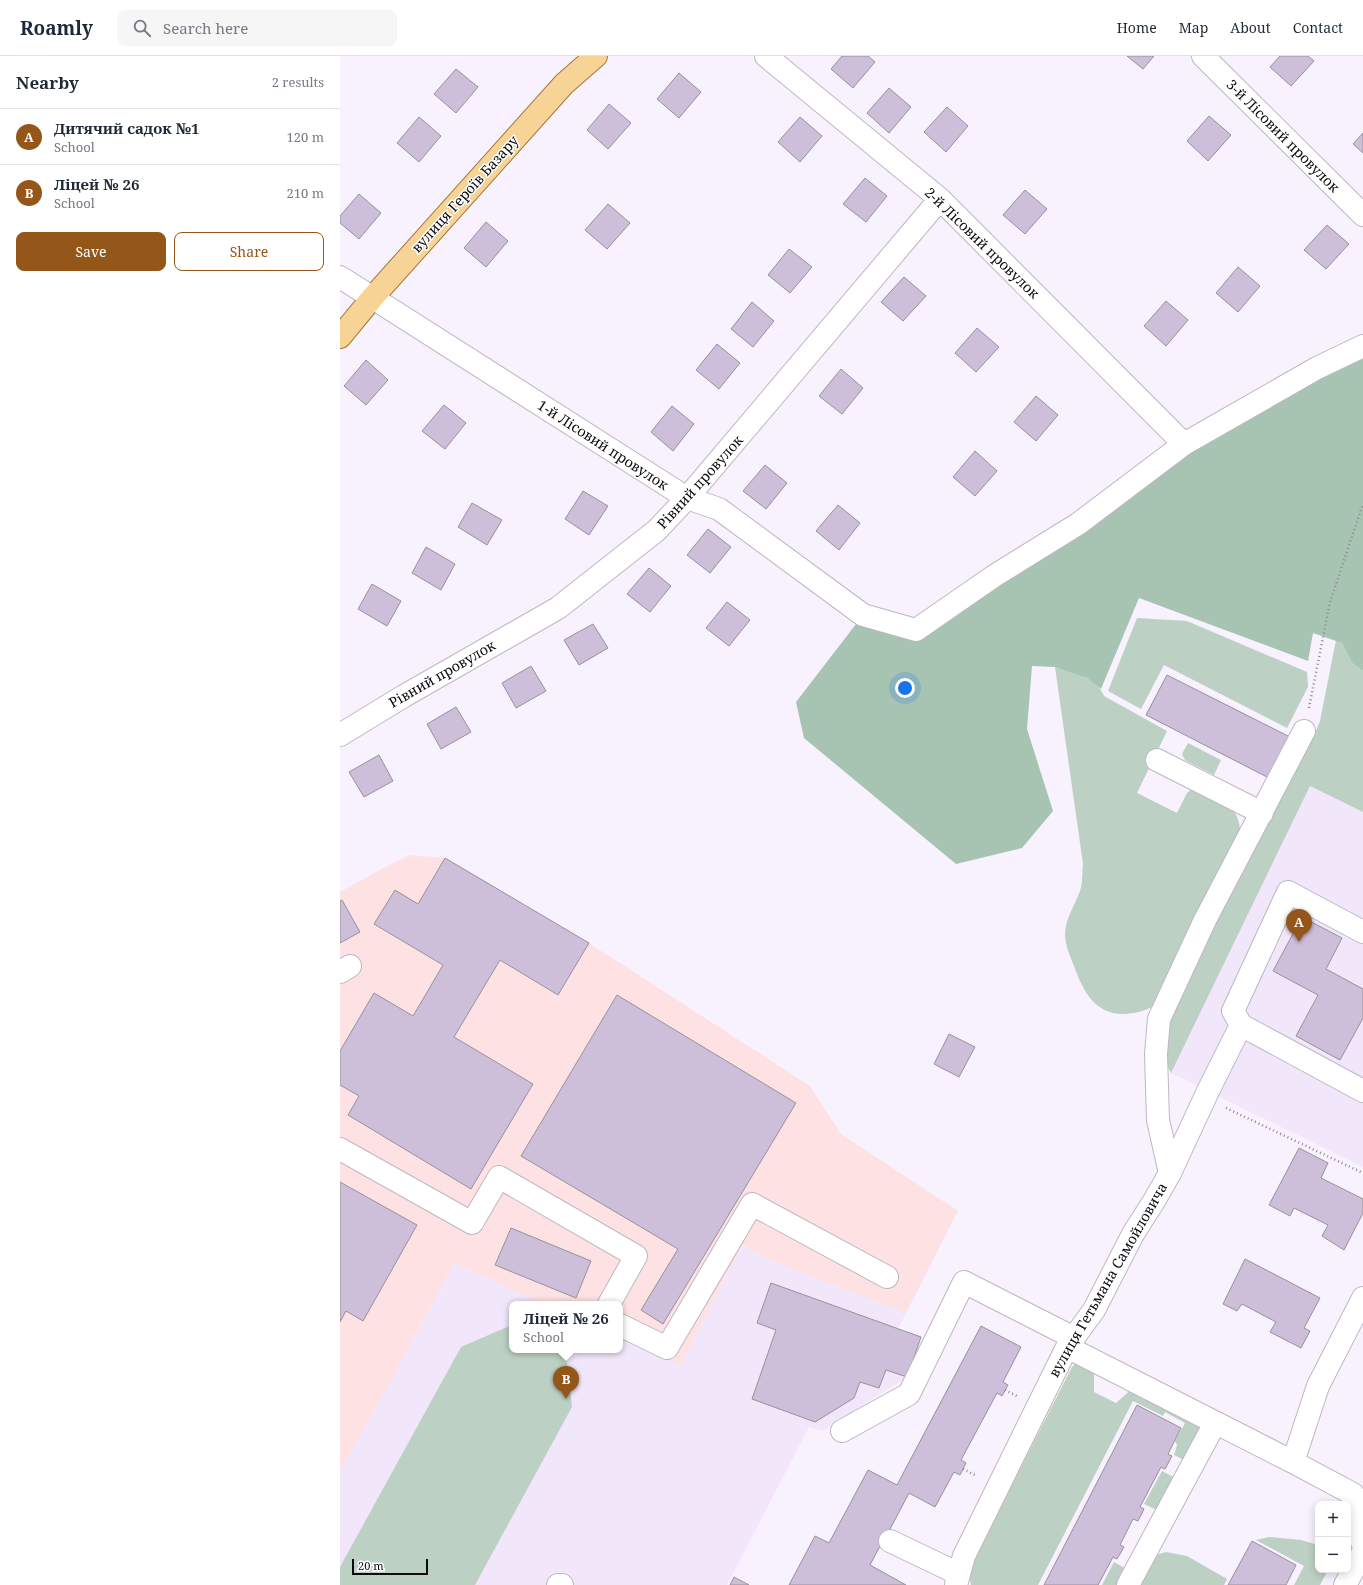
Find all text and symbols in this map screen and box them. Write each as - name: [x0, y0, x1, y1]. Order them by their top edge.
- search box: [117, 10, 397, 46]
- text: Roamly: [20, 15, 93, 41]
- icon: search: [131, 17, 153, 39]
- text: Search here: [163, 18, 248, 38]
- text: Home: [1117, 18, 1157, 37]
- text: Map: [1179, 18, 1208, 37]
- text: About: [1230, 18, 1271, 37]
- text: Contact: [1293, 18, 1343, 37]
- text: Nearby: [16, 71, 79, 94]
- text: 2 results: [272, 73, 324, 91]
- street label: 3-й Лісовий провулок: [1223, 75, 1344, 197]
- text: Дитячий садок №1: [54, 118, 199, 138]
- text: A: [24, 128, 34, 146]
- text: 120 m: [287, 128, 324, 146]
- street label: вулиця Героїв Базару: [407, 131, 522, 256]
- text: School: [54, 138, 95, 156]
- text: Ліцей № 26: [54, 174, 139, 194]
- street label: 2-й Лісовий провулок: [921, 183, 1044, 303]
- text: B: [25, 184, 33, 202]
- text: 210 m: [287, 184, 324, 202]
- text: School: [54, 194, 95, 212]
- button: Save: [16, 232, 166, 271]
- button: Share: [174, 232, 324, 271]
- street label: 1-й Лісовий провулок: [534, 395, 673, 494]
- street label: Рівний провулок: [652, 430, 747, 533]
- street label: Рівний провулок: [385, 635, 499, 712]
- your location: [895, 678, 915, 698]
- pin: A: [1286, 909, 1312, 942]
- street label: вулиця Гетьмана Самойловича: [1044, 1179, 1171, 1381]
- popup: [509, 1301, 623, 1353]
- text: Ліцей № 26: [523, 1308, 609, 1328]
- text: School: [523, 1328, 564, 1346]
- pin: B: [553, 1366, 579, 1399]
- map controls: [1315, 1501, 1351, 1573]
- button: +: [1315, 1501, 1351, 1537]
- button: −: [1315, 1537, 1351, 1573]
- scale bar: [352, 1557, 428, 1576]
- text: 20 m: [358, 1558, 384, 1573]

